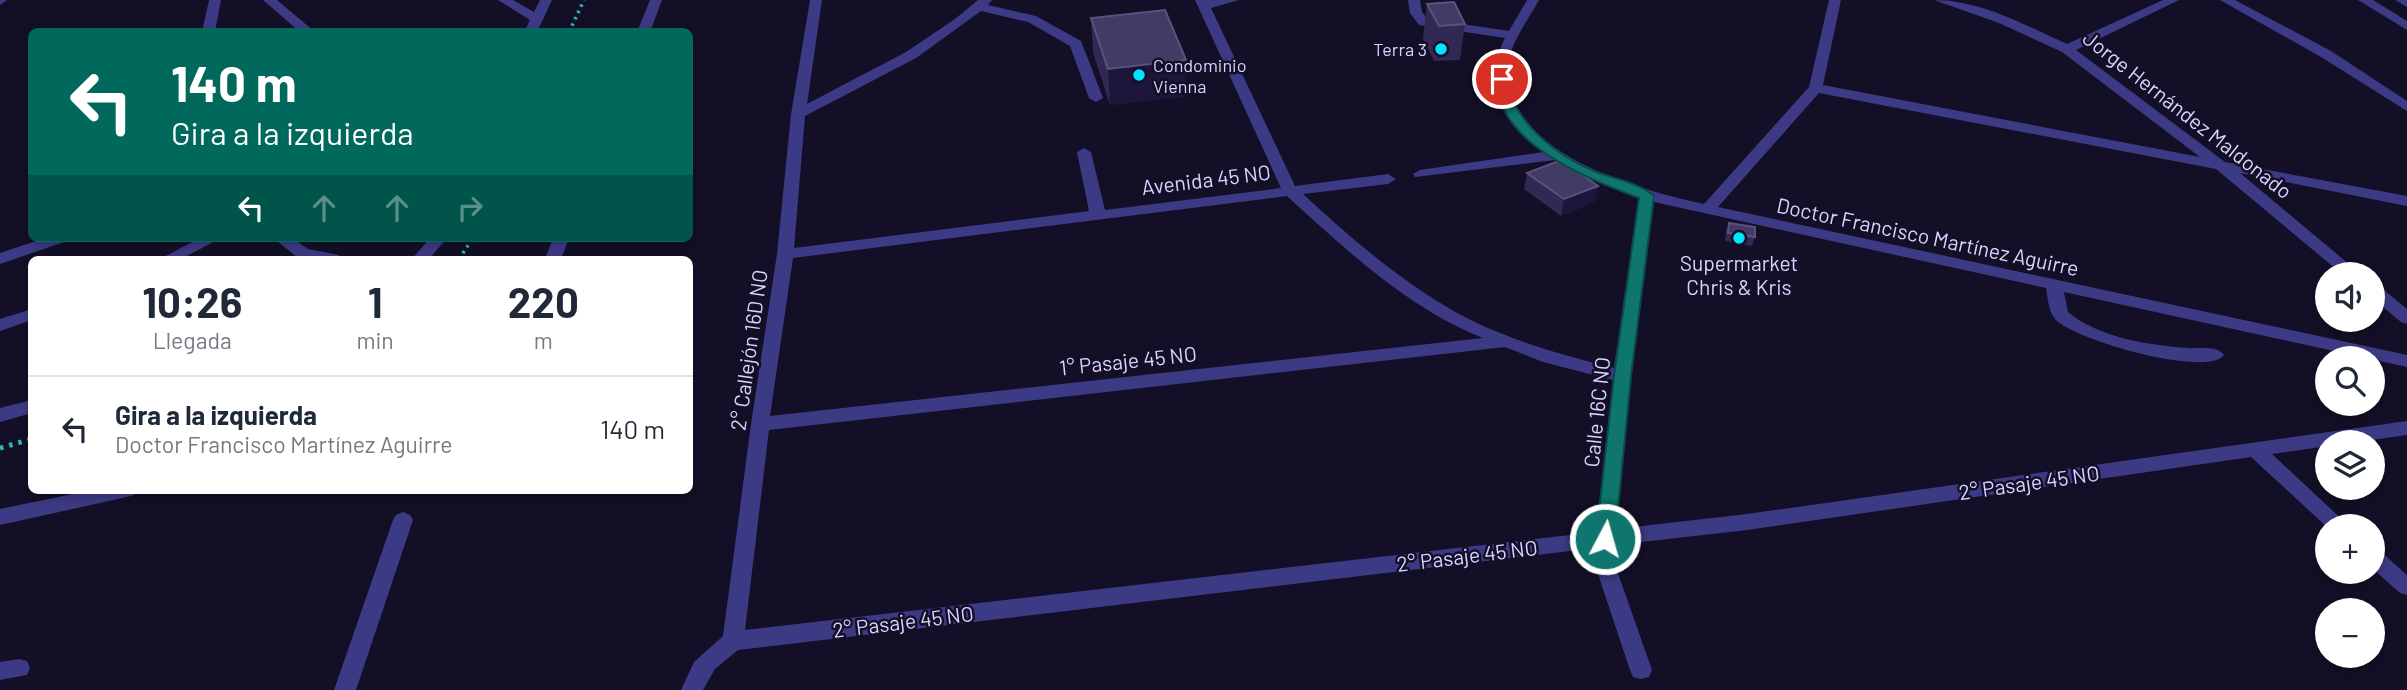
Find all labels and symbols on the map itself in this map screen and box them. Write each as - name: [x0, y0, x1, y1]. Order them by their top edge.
- street label: Jorge Hernández Maldonado: [2079, 25, 2297, 203]
- place label: Terra 3: [1373, 38, 1427, 60]
- marker: Terra 3: [1433, 41, 1449, 57]
- pin: [1472, 49, 1532, 109]
- place label: Condominio Vienna: [1153, 54, 1247, 97]
- marker: Condominio Vienna: [1131, 67, 1147, 83]
- street label: Avenida 45 NO: [1140, 159, 1272, 199]
- street label: Doctor Francisco Martínez Aguirre: [1775, 192, 2081, 280]
- marker: Supermarket Chris & Kris: [1731, 230, 1747, 246]
- place label: Supermarket Chris & Kris: [1680, 250, 1798, 299]
- street label: 2° Callejón 16D NO: [724, 268, 772, 432]
- street label: 1° Pasaje 45 NO: [1058, 340, 1198, 380]
- street label: Calle 16C NO: [1578, 356, 1614, 468]
- street label: 2° Pasaje 45 NO: [1957, 460, 2101, 504]
- position arrow: [1568, 502, 1642, 576]
- street label: 2° Pasaje 45 NO: [1395, 534, 1539, 576]
- street label: 2° Pasaje 45 NO: [831, 600, 975, 642]

